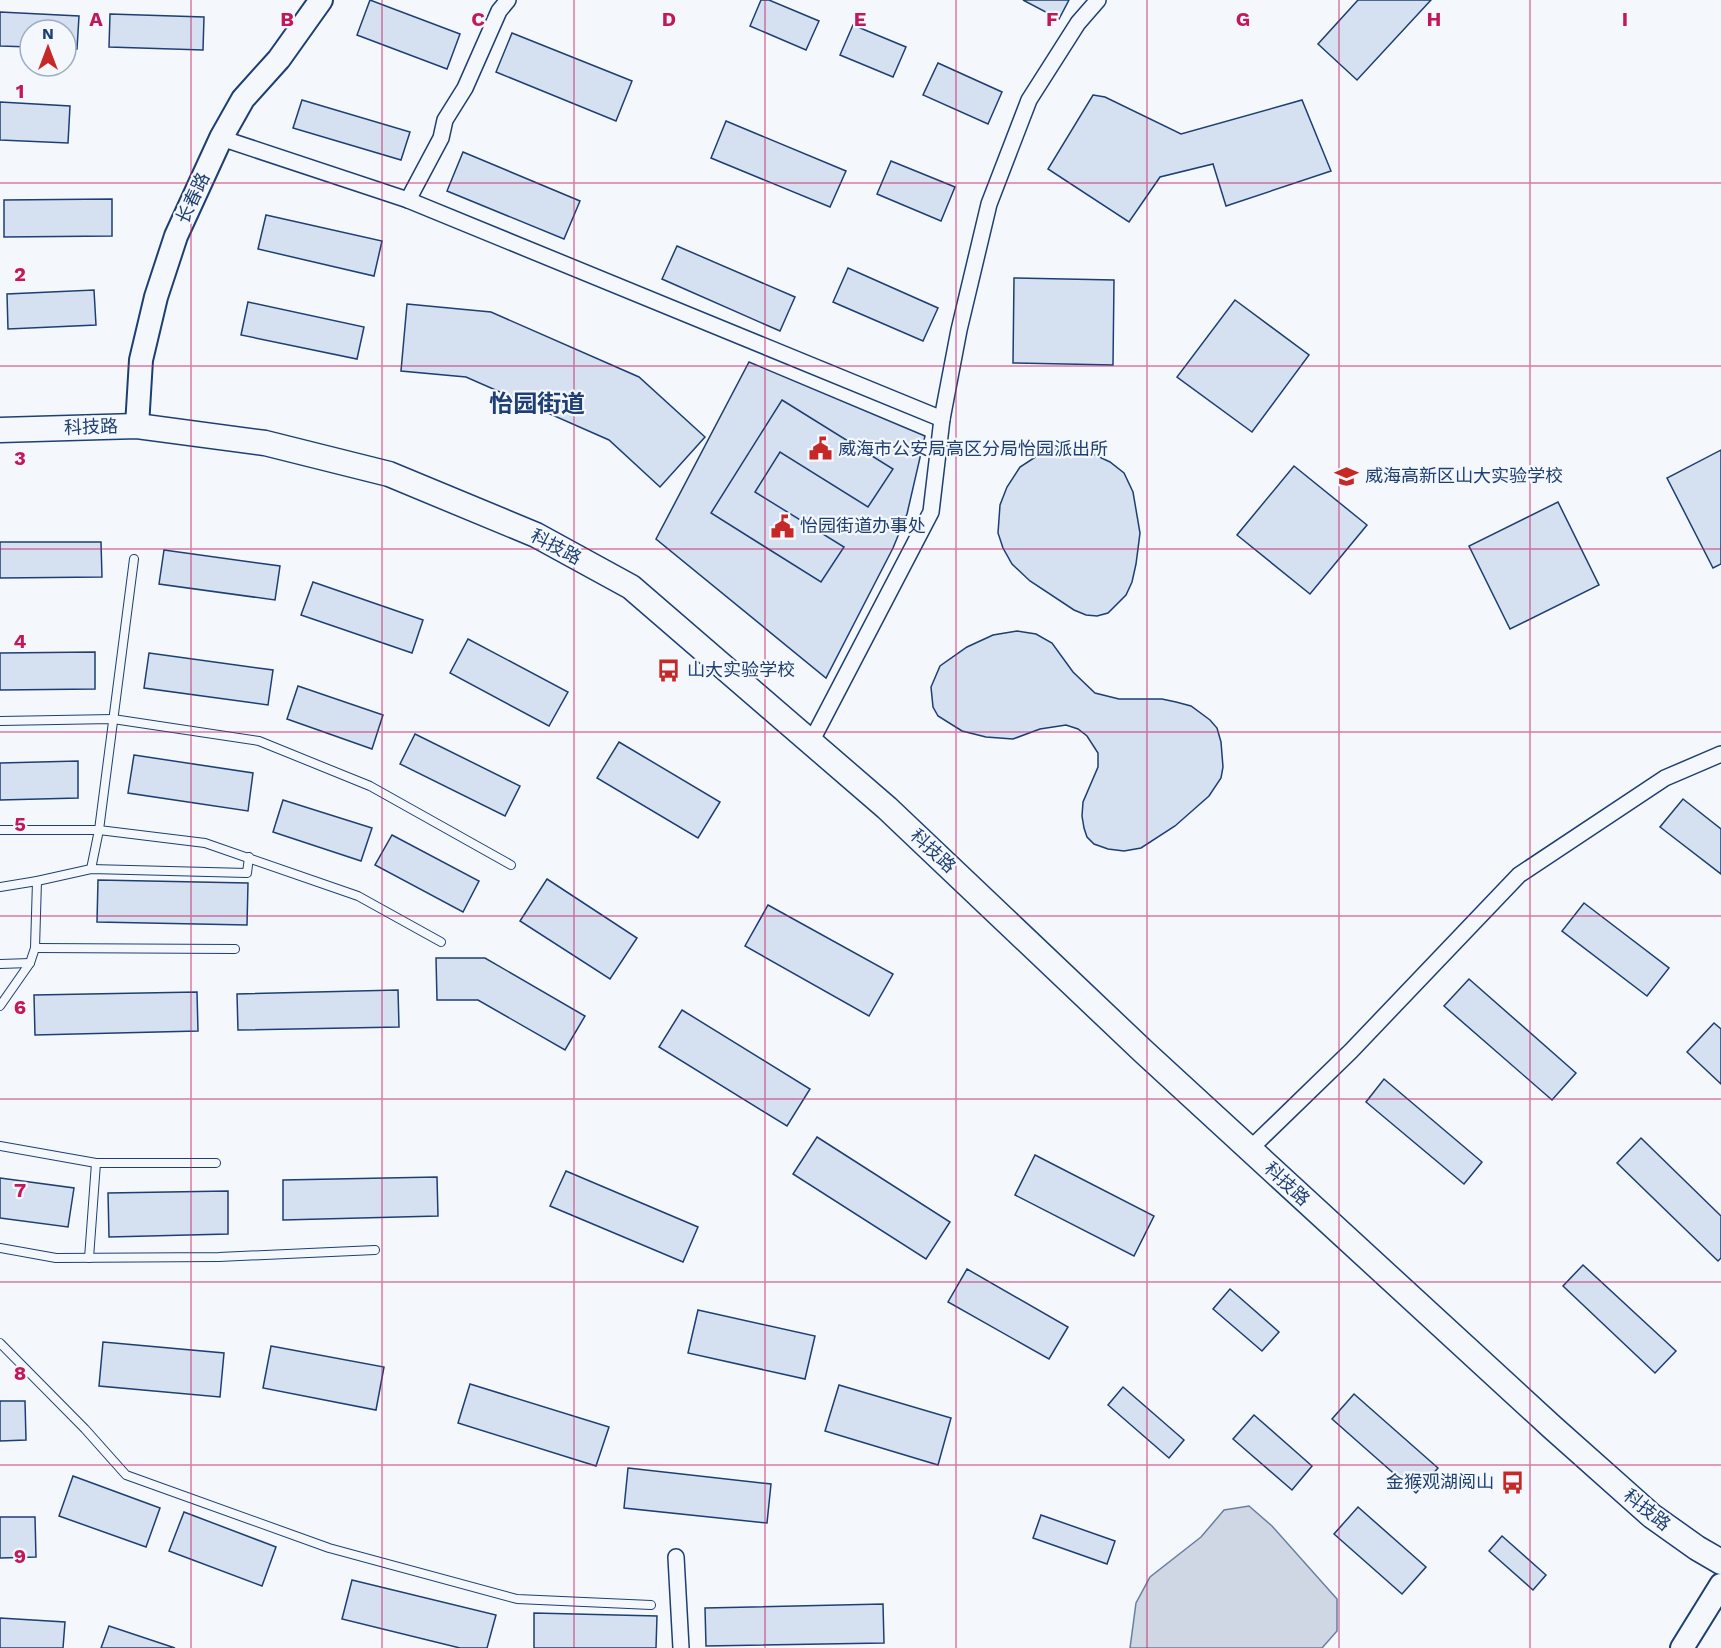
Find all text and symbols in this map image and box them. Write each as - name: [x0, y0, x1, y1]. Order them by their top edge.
- text: A: [89, 7, 103, 31]
- text: B: [280, 7, 294, 31]
- text: C: [471, 7, 485, 31]
- text: D: [662, 7, 676, 31]
- text: E: [854, 7, 866, 31]
- text: F: [1046, 7, 1058, 31]
- text: G: [1236, 7, 1250, 31]
- text: H: [1427, 7, 1441, 31]
- text: I: [1622, 7, 1628, 31]
- north arrow: [18, 18, 78, 78]
- text: N: [42, 24, 54, 43]
- text: 1: [16, 79, 24, 103]
- street label: 长春路: [172, 169, 213, 227]
- text: 2: [14, 262, 26, 286]
- district label: 怡园街道: [489, 390, 585, 418]
- street label: 科技路: [64, 415, 118, 438]
- public building icon: 威海市公安局高区分局怡园派出所: [807, 436, 833, 462]
- place label: 威海市公安局高区分局怡园派出所: [838, 438, 1108, 459]
- text: 3: [14, 446, 26, 470]
- school or university icon: 威海高新区山大实验学校: [1334, 463, 1360, 489]
- place label: 威海高新区山大实验学校: [1365, 465, 1563, 486]
- public building icon: 怡园街道办事处: [769, 513, 795, 539]
- place label: 怡园街道办事处: [800, 515, 926, 536]
- street label: 科技路: [527, 525, 585, 569]
- text: 4: [14, 629, 27, 653]
- bus stop icon: 山大实验学校: [656, 657, 682, 683]
- place label: 山大实验学校: [687, 659, 795, 680]
- text: 5: [14, 812, 26, 836]
- street label: 科技路: [906, 825, 960, 877]
- text: 6: [14, 995, 26, 1019]
- street label: 科技路: [1260, 1158, 1314, 1210]
- text: 7: [14, 1178, 26, 1202]
- text: 8: [14, 1361, 26, 1385]
- bus stop icon: 金猴观湖阅山: [1499, 1469, 1525, 1495]
- place label: 金猴观湖阅山: [1386, 1471, 1494, 1492]
- street label: 科技路: [1620, 1484, 1675, 1535]
- text: 9: [14, 1544, 26, 1568]

